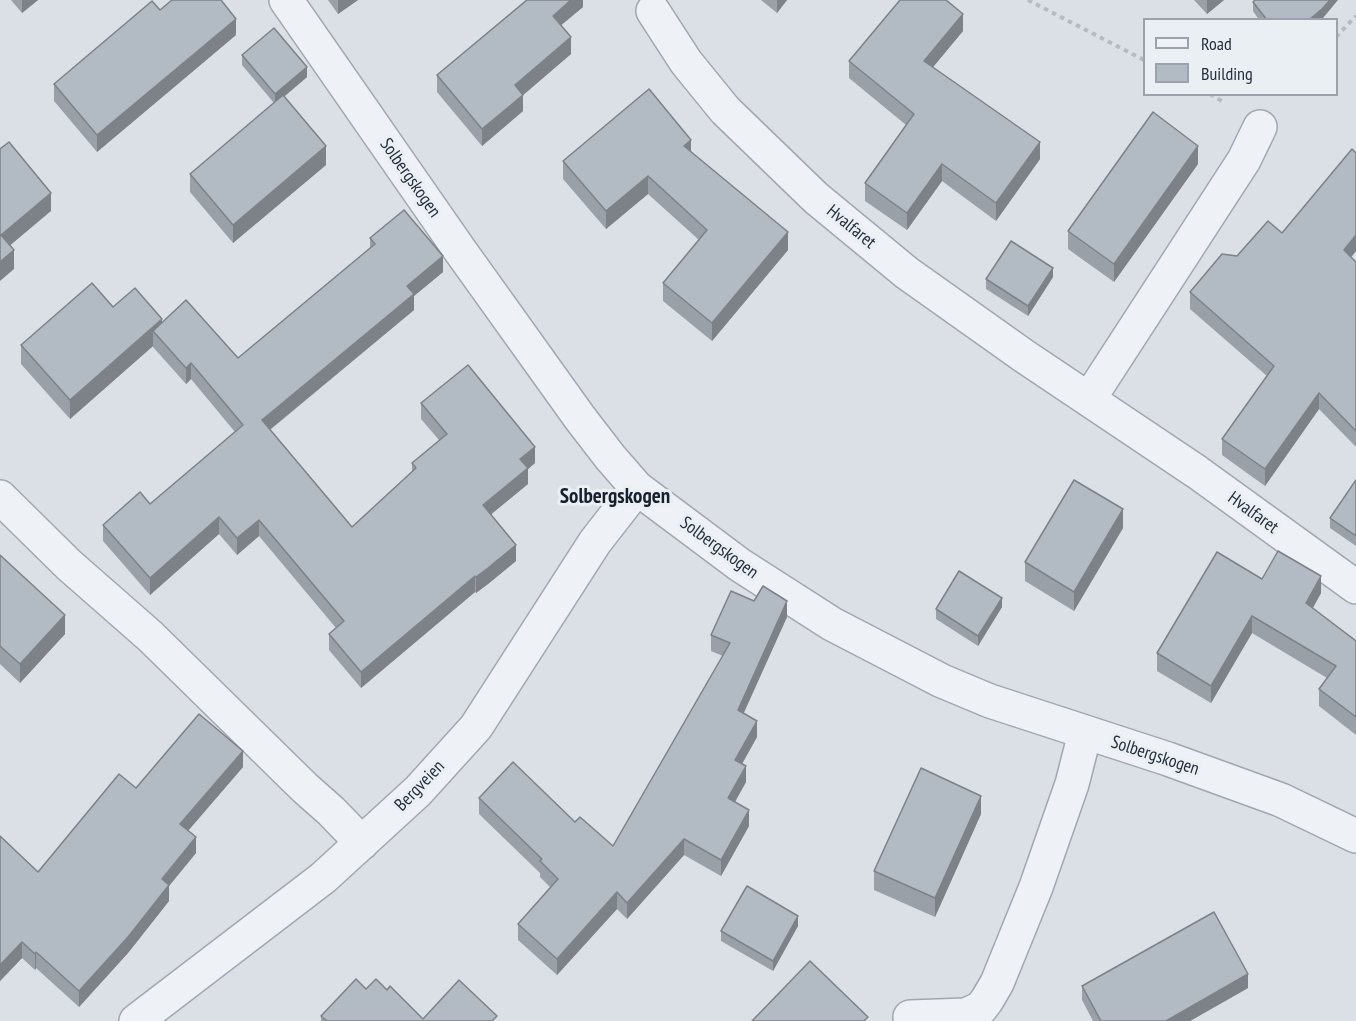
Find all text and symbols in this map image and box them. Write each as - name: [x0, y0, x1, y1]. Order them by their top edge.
- legend: [1143, 18, 1338, 96]
- text: Road: [1201, 32, 1232, 55]
- text: Building: [1201, 62, 1253, 85]
- street label: Solbergskogen: [375, 134, 445, 222]
- street label: Hvalfaret: [822, 201, 880, 253]
- district label: Solbergskogen: [560, 484, 670, 510]
- street label: Hvalfaret: [1224, 487, 1282, 539]
- street label: Solbergskogen: [676, 512, 762, 584]
- street label: Solbergskogen: [1108, 732, 1202, 780]
- street label: Bergveien: [391, 756, 449, 816]

